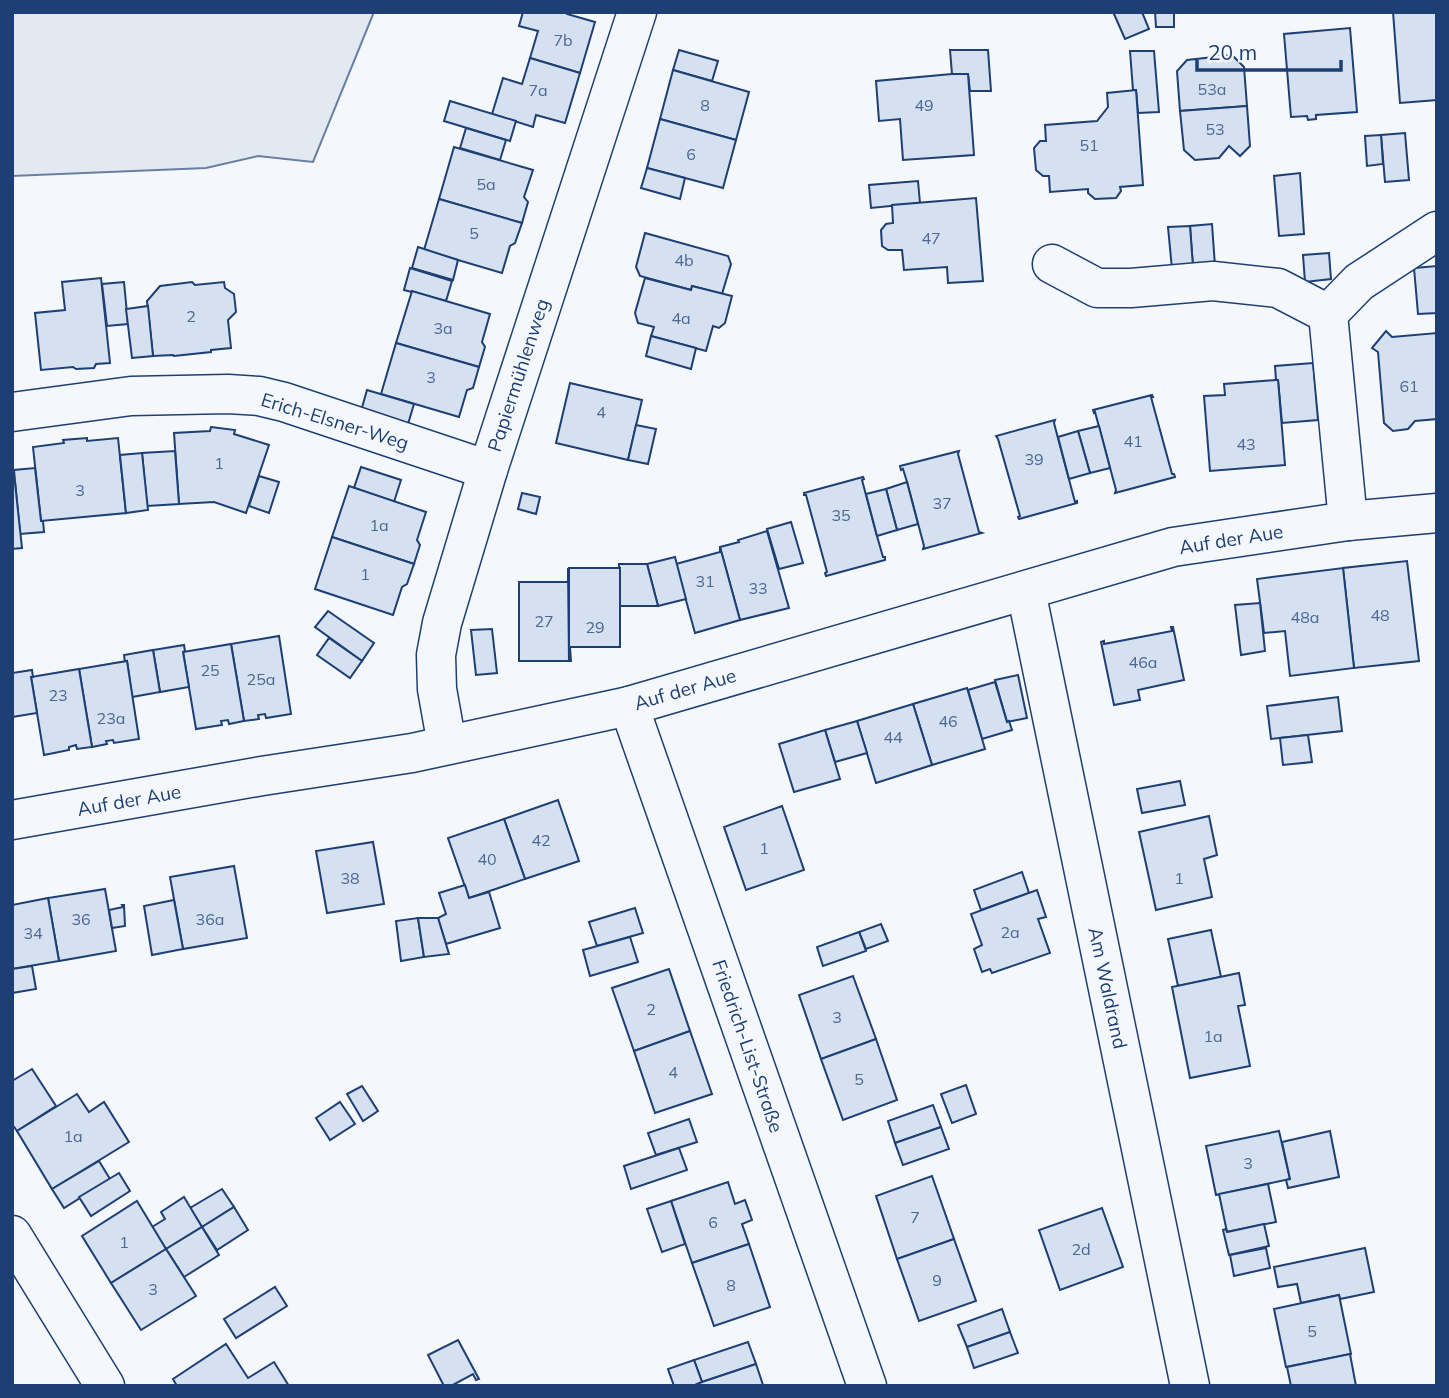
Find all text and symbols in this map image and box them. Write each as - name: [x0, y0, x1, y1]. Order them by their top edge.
- scale bar: [1197, 28, 1340, 72]
- house number: 7b: [553, 30, 573, 50]
- text: 20 m: [1208, 39, 1257, 65]
- house number: 53a: [1198, 79, 1226, 99]
- house number: 7a: [528, 80, 548, 100]
- house number: 8: [700, 95, 710, 115]
- house number: 49: [914, 95, 934, 115]
- house number: 53: [1205, 119, 1225, 139]
- house number: 51: [1079, 135, 1099, 155]
- house number: 6: [686, 144, 696, 164]
- house number: 5a: [476, 174, 496, 194]
- house number: 5: [469, 223, 479, 243]
- house number: 47: [921, 228, 941, 248]
- house number: 4b: [674, 250, 694, 270]
- street label: Papiermühlenweg: [482, 296, 554, 454]
- house number: 2: [186, 306, 196, 326]
- house number: 4a: [671, 308, 691, 328]
- house number: 3a: [433, 318, 453, 338]
- house number: 3: [426, 367, 436, 387]
- house number: 61: [1399, 376, 1419, 396]
- street label: Erich-Elsner-Weg: [258, 387, 412, 455]
- house number: 4: [596, 402, 606, 422]
- house number: 41: [1123, 431, 1143, 451]
- house number: 43: [1236, 434, 1256, 454]
- house number: 39: [1024, 449, 1044, 469]
- house number: 1: [214, 453, 224, 473]
- house number: 3: [75, 480, 85, 500]
- house number: 37: [932, 493, 952, 513]
- house number: 35: [831, 505, 851, 525]
- house number: 1a: [369, 515, 389, 535]
- street label: Auf der Aue: [1177, 519, 1285, 559]
- house number: 1: [360, 564, 370, 584]
- house number: 31: [695, 571, 715, 591]
- house number: 33: [748, 578, 768, 598]
- house number: 48: [1370, 605, 1390, 625]
- house number: 48a: [1291, 607, 1319, 627]
- house number: 27: [534, 611, 554, 631]
- house number: 29: [585, 617, 605, 637]
- house number: 46a: [1129, 652, 1157, 672]
- house number: 25: [200, 660, 220, 680]
- street label: Auf der Aue: [631, 663, 739, 715]
- house number: 25a: [247, 669, 275, 689]
- house number: 23: [48, 685, 68, 705]
- house number: 23a: [97, 708, 125, 728]
- house number: 46: [938, 711, 958, 731]
- house number: 44: [883, 727, 903, 747]
- street label: Auf der Aue: [75, 779, 183, 821]
- house number: 42: [531, 830, 551, 850]
- house number: 1: [759, 838, 769, 858]
- house number: 40: [477, 849, 497, 869]
- house number: 38: [340, 868, 360, 888]
- house number: 1: [1174, 868, 1184, 888]
- house number: 36: [71, 909, 91, 929]
- house number: 36a: [196, 909, 224, 929]
- house number: 2a: [1000, 922, 1020, 942]
- house number: 34: [23, 923, 43, 943]
- street label: Am Waldrand: [1083, 925, 1133, 1051]
- street label: Friedrich-List-Straße: [707, 956, 789, 1136]
- house number: 2: [646, 999, 656, 1019]
- house number: 3: [832, 1007, 842, 1027]
- house number: 1a: [1203, 1026, 1223, 1046]
- house number: 4: [668, 1062, 678, 1082]
- house number: 5: [854, 1069, 864, 1089]
- house number: 1a: [63, 1126, 83, 1146]
- house number: 3: [1243, 1153, 1253, 1173]
- house number: 7: [910, 1207, 920, 1227]
- house number: 6: [708, 1212, 718, 1232]
- house number: 1: [119, 1232, 129, 1252]
- house number: 2d: [1071, 1239, 1091, 1259]
- house number: 9: [932, 1270, 942, 1290]
- house number: 8: [726, 1275, 736, 1295]
- house number: 3: [148, 1279, 158, 1299]
- house number: 5: [1307, 1321, 1317, 1341]

